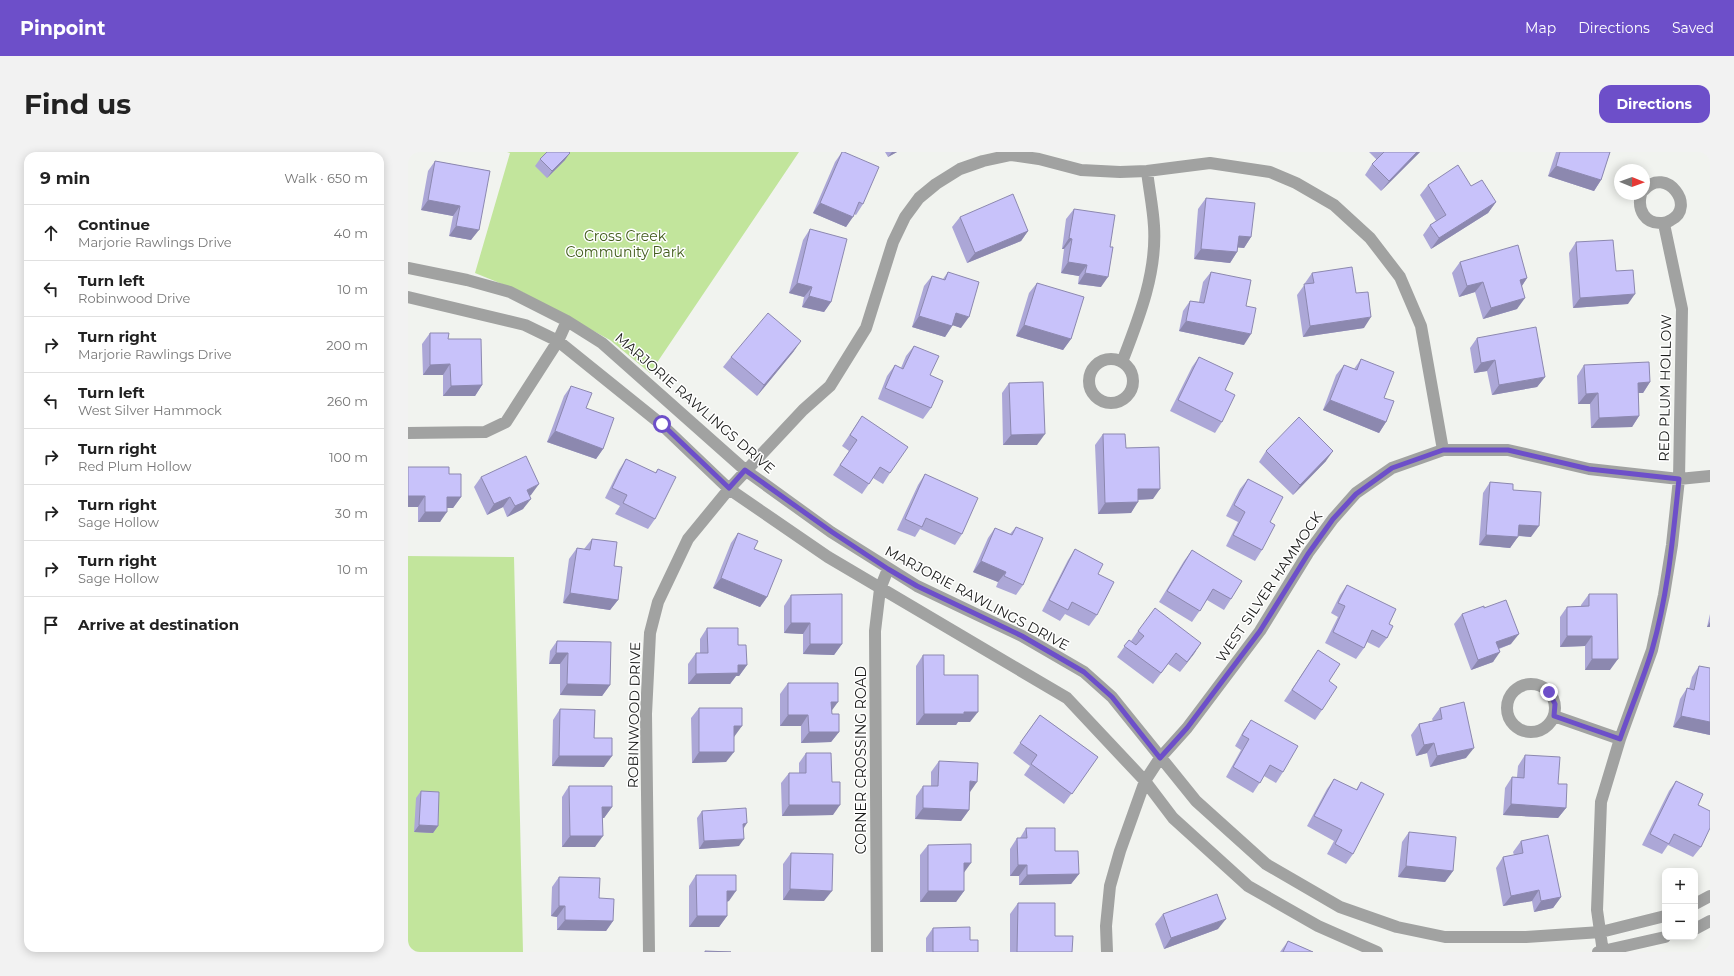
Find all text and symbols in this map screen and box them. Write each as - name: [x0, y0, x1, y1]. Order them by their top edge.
- text: Pinpoint: [20, 17, 105, 40]
- text: Map: [1525, 19, 1556, 37]
- text: Directions: [1578, 19, 1650, 37]
- text: Saved: [1672, 19, 1714, 37]
- button: Directions: [1599, 85, 1710, 123]
- text: Find us: [24, 87, 131, 121]
- north arrow: [1614, 164, 1650, 200]
- text: 9 min: [40, 168, 90, 188]
- text: Walk · 650 m: [284, 170, 368, 186]
- text: Continue: [78, 215, 150, 234]
- icon: ahead: [40, 222, 62, 244]
- text: 40 m: [334, 225, 368, 241]
- park label: Cross Creek Community Park: [565, 227, 685, 261]
- text: Marjorie Rawlings Drive: [78, 234, 232, 250]
- text: Turn left: [78, 271, 145, 290]
- icon: left: [40, 278, 62, 300]
- text: 10 m: [338, 281, 368, 297]
- text: Robinwood Drive: [78, 290, 190, 306]
- street label: RED PLUM HOLLOW: [1655, 314, 1675, 462]
- text: Turn right: [78, 327, 157, 346]
- street label: MARJORIE RAWLINGS DRIVE: [611, 329, 779, 477]
- icon: right: [40, 334, 62, 356]
- text: 200 m: [326, 337, 368, 353]
- text: Marjorie Rawlings Drive: [78, 346, 232, 362]
- text: Turn left: [78, 383, 145, 402]
- icon: left: [40, 390, 62, 412]
- text: 260 m: [327, 393, 368, 409]
- text: West Silver Hammock: [78, 402, 222, 418]
- route start: [653, 415, 671, 433]
- text: Turn right: [78, 439, 157, 458]
- icon: right: [40, 446, 62, 468]
- text: 100 m: [329, 449, 368, 465]
- text: Red Plum Hollow: [78, 458, 191, 474]
- text: Turn right: [78, 495, 157, 514]
- icon: right: [40, 502, 62, 524]
- text: 30 m: [335, 505, 368, 521]
- street label: WEST SILVER HAMMOCK: [1212, 508, 1326, 666]
- text: Sage Hollow: [78, 514, 159, 530]
- street label: MARJORIE RAWLINGS DRIVE: [882, 542, 1072, 654]
- text: Turn right: [78, 551, 157, 570]
- icon: right: [40, 558, 62, 580]
- text: 10 m: [338, 561, 368, 577]
- text: Sage Hollow: [78, 570, 159, 586]
- icon: arrive: [40, 614, 62, 636]
- text: Arrive at destination: [78, 615, 239, 634]
- street label: ROBINWOOD DRIVE: [624, 642, 644, 788]
- street label: CORNER CROSSING ROAD: [852, 666, 870, 854]
- route end: [1540, 683, 1558, 701]
- map controls: [1662, 868, 1698, 940]
- button: +: [1662, 868, 1698, 904]
- button: −: [1662, 904, 1698, 940]

